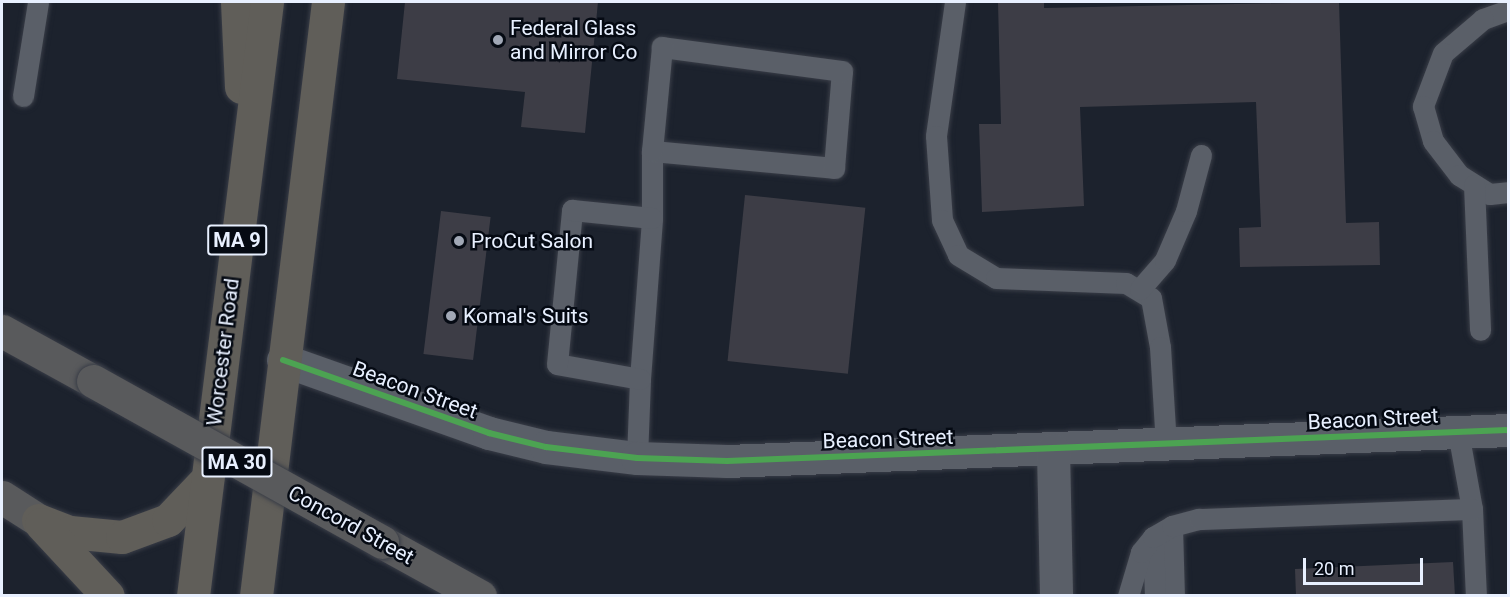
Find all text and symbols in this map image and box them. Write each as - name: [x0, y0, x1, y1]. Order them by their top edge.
- place label: Federal Glass and Mirror Co: [510, 15, 637, 65]
- marker: Federal Glass and Mirror Co: [491, 33, 505, 47]
- road number: MA 9: [207, 223, 267, 257]
- place label: ProCut Salon: [471, 228, 593, 254]
- marker: ProCut Salon: [452, 234, 466, 248]
- street label: Worcester Road: [201, 277, 245, 427]
- place label: Komal's Suits: [463, 303, 589, 329]
- marker: Komal's Suits: [444, 309, 458, 323]
- street label: Beacon Street: [349, 356, 481, 424]
- street label: Beacon Street: [1307, 403, 1439, 435]
- street label: Beacon Street: [822, 424, 954, 454]
- road number: MA 30: [201, 445, 273, 479]
- street label: Concord Street: [284, 480, 418, 570]
- scale bar: [1306, 546, 1426, 584]
- text: 20 m: [1314, 558, 1354, 579]

